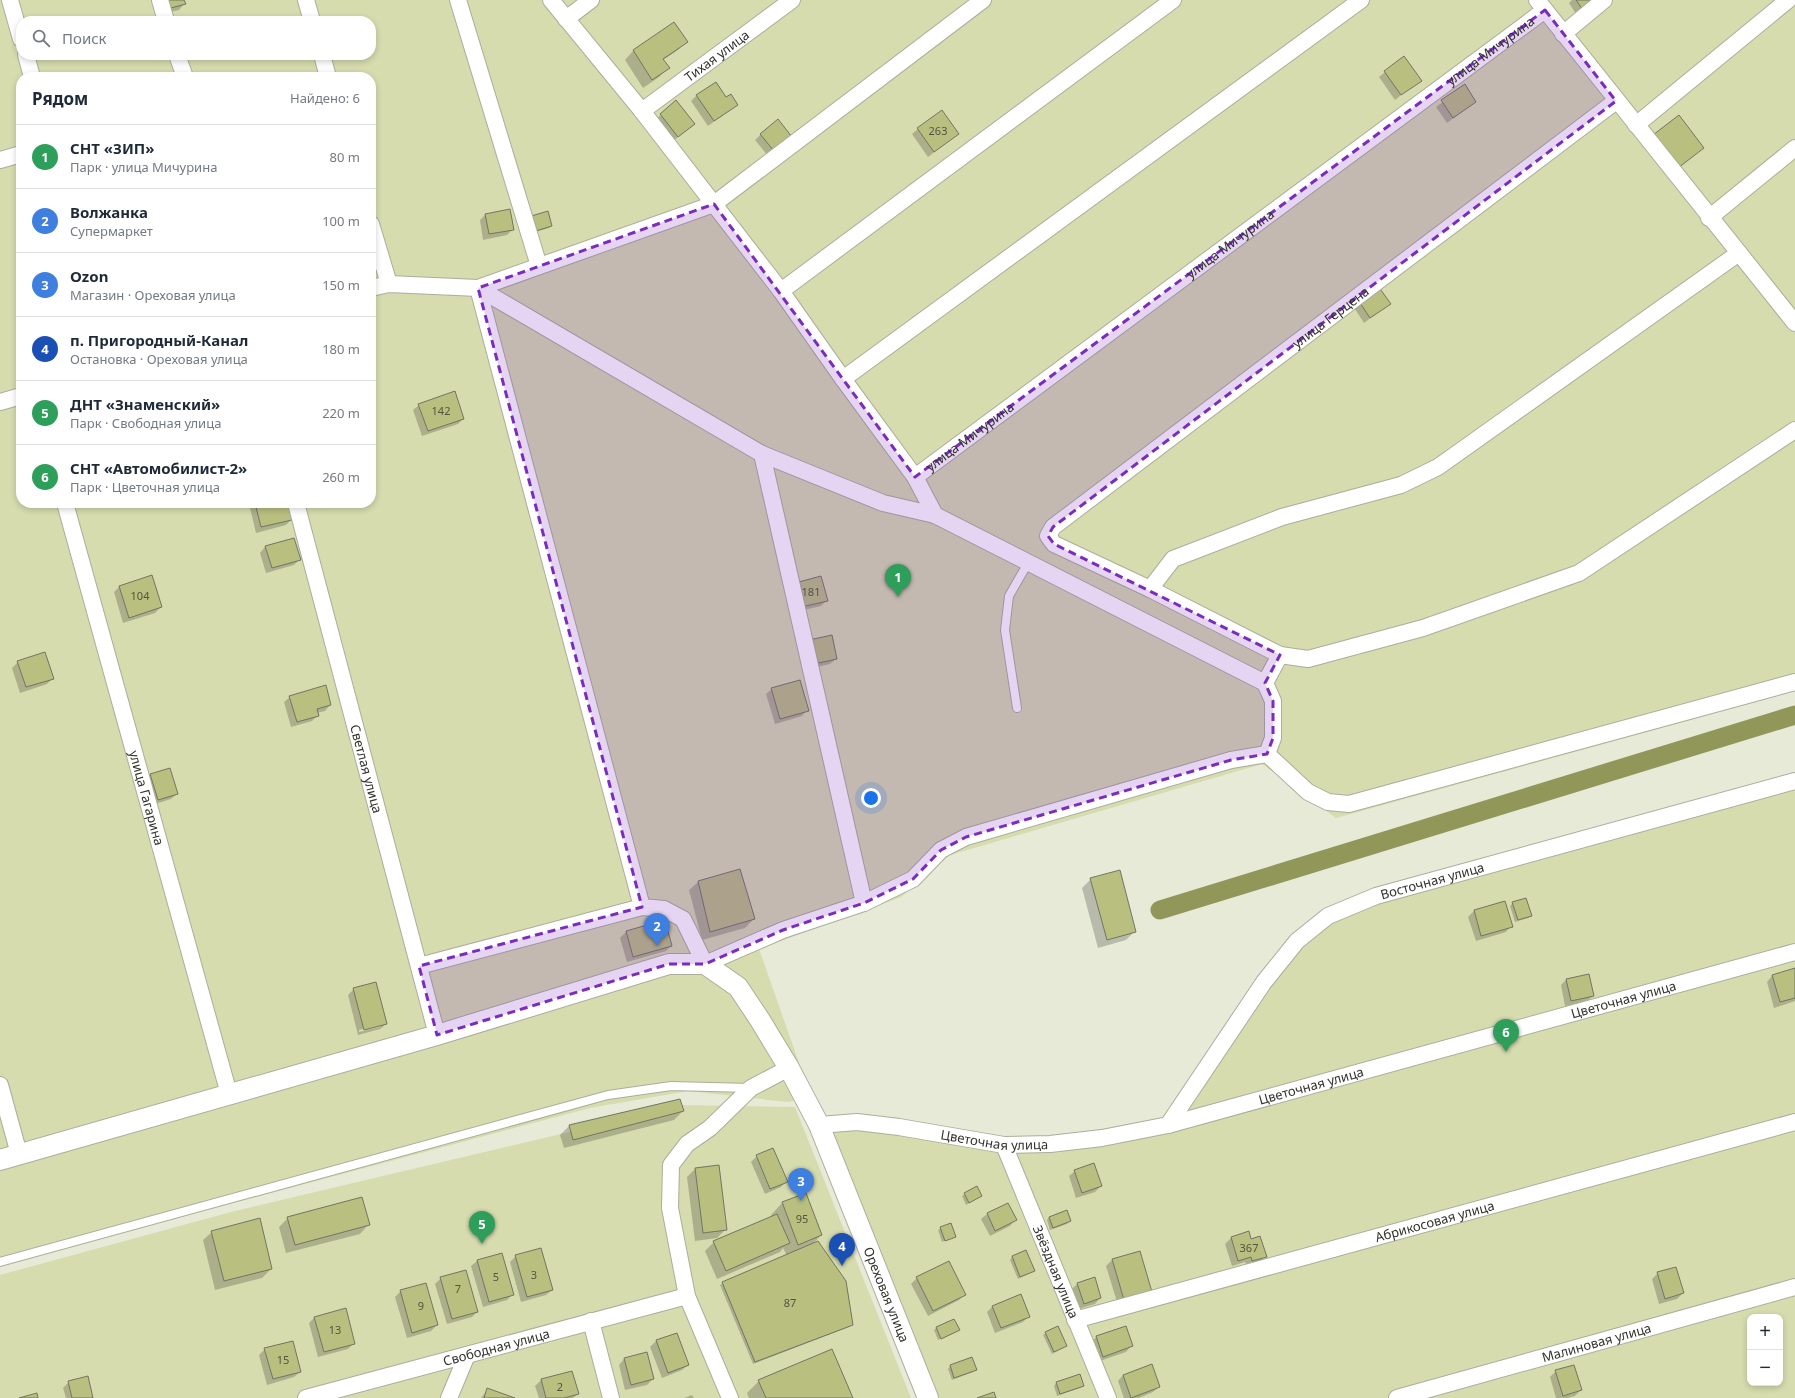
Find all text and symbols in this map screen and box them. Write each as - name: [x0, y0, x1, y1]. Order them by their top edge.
- street label: улица Мичурина: [1442, 12, 1538, 89]
- search box: [16, 16, 376, 60]
- street label: Тихая улица: [681, 26, 753, 86]
- icon: search: [30, 27, 52, 49]
- text: Поиск: [62, 28, 107, 48]
- text: Рядом: [32, 87, 88, 110]
- text: Найдено: 6: [290, 89, 360, 107]
- house number: 263: [929, 123, 947, 138]
- text: СНТ «ЗИП»: [70, 138, 154, 158]
- text: 1: [41, 148, 49, 166]
- text: 80 m: [330, 148, 360, 166]
- text: Парк · улица Мичурина: [70, 158, 217, 176]
- text: Волжанка: [70, 202, 148, 222]
- street label: улица Мичурина: [1182, 205, 1278, 282]
- text: 2: [41, 212, 49, 230]
- text: 100 m: [322, 212, 360, 230]
- text: Супермаркет: [70, 222, 153, 240]
- text: Ozon: [70, 266, 108, 286]
- text: 3: [41, 276, 49, 294]
- text: 150 m: [322, 276, 360, 294]
- street label: улица Герцена: [1288, 282, 1372, 352]
- text: Магазин · Ореховая улица: [70, 286, 236, 304]
- text: п. Пригородный-Канал: [70, 330, 248, 350]
- text: 4: [41, 340, 49, 358]
- text: 180 m: [322, 340, 360, 358]
- text: Остановка · Ореховая улица: [70, 350, 248, 368]
- text: ДНТ «Знаменский»: [70, 394, 220, 414]
- street label: улица Мичурина: [922, 398, 1017, 475]
- house number: 142: [432, 403, 450, 418]
- text: 5: [41, 404, 49, 422]
- text: 220 m: [322, 404, 360, 422]
- text: Парк · Свободная улица: [70, 414, 221, 432]
- text: СНТ «Автомобилист-2»: [70, 458, 247, 478]
- text: 6: [41, 468, 49, 486]
- text: 260 m: [322, 468, 360, 486]
- text: Парк · Цветочная улица: [70, 478, 220, 496]
- pin: 1: [885, 564, 911, 597]
- house number: 181: [802, 584, 820, 599]
- house number: 104: [131, 588, 150, 603]
- street label: Светлая улица: [346, 723, 387, 815]
- street label: улица Гагарина: [125, 748, 169, 847]
- your location: [861, 788, 881, 808]
- street label: Восточная улица: [1378, 858, 1486, 903]
- pin: 2: [644, 913, 670, 946]
- street label: Цветочная улица: [1569, 976, 1678, 1022]
- pin: 6: [1493, 1019, 1519, 1052]
- street label: Цветочная улица: [1257, 1062, 1366, 1109]
- street label: Цветочная улица: [939, 1125, 1048, 1154]
- pin: 3: [788, 1168, 814, 1201]
- street label: Абрикосовая улица: [1373, 1196, 1496, 1246]
- pin: 5: [469, 1211, 495, 1244]
- house number: 95: [796, 1211, 808, 1226]
- street label: Звёздная улица: [1029, 1222, 1083, 1321]
- pin: 4: [829, 1233, 855, 1266]
- house number: 367: [1240, 1240, 1258, 1255]
- street label: Ореховая улица: [860, 1244, 914, 1345]
- house number: 3: [531, 1267, 537, 1282]
- house number: 5: [493, 1269, 499, 1284]
- house number: 7: [455, 1281, 461, 1296]
- house number: 87: [784, 1295, 796, 1310]
- house number: 9: [418, 1298, 424, 1313]
- map controls: [1747, 1314, 1783, 1386]
- button: +: [1747, 1314, 1783, 1350]
- street label: Малиновая улица: [1540, 1319, 1653, 1366]
- house number: 13: [329, 1322, 341, 1337]
- street label: Свободная улица: [441, 1324, 552, 1370]
- button: −: [1747, 1350, 1783, 1386]
- house number: 15: [277, 1352, 289, 1367]
- house number: 2: [557, 1379, 563, 1394]

